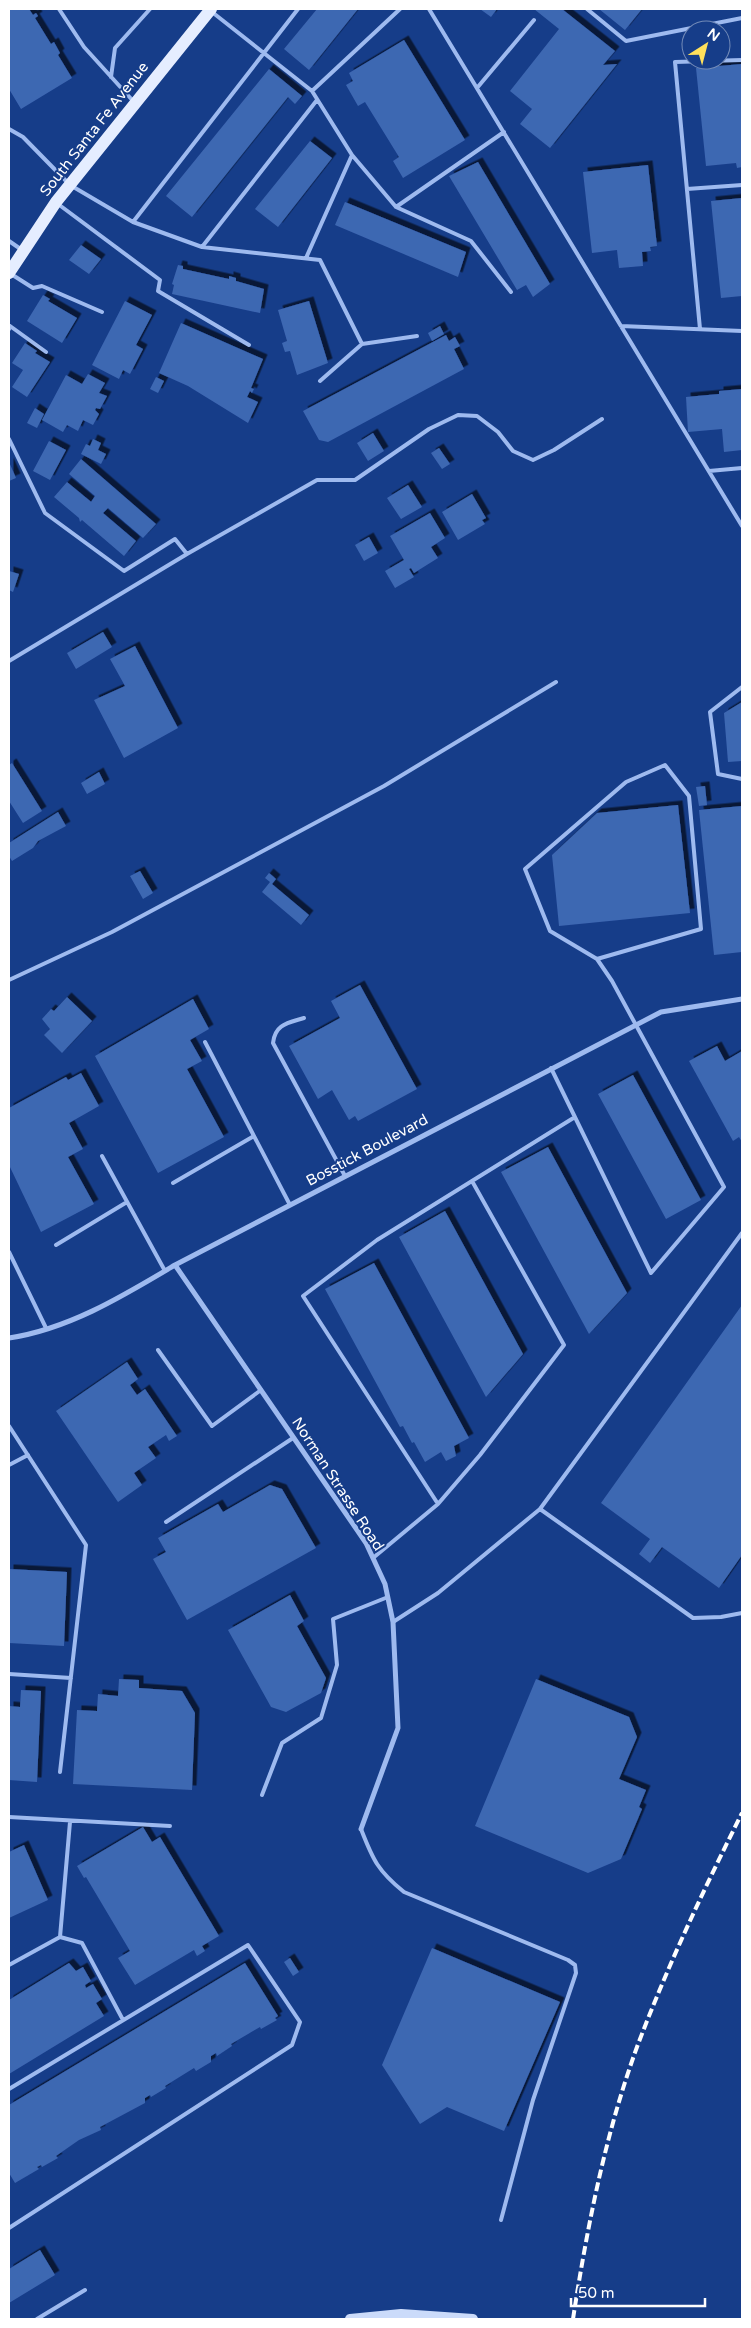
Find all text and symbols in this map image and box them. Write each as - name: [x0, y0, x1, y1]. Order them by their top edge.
- north arrow: [681, 20, 731, 70]
- text: N: [704, 25, 723, 45]
- street label: South Santa Fe Avenue: [36, 58, 152, 200]
- street label: Bosstick Boulevard: [303, 1110, 431, 1190]
- street label: Norman Strasse Road: [288, 1414, 388, 1554]
- scale bar: [571, 2276, 705, 2308]
- text: 50 m: [578, 2284, 615, 2302]

